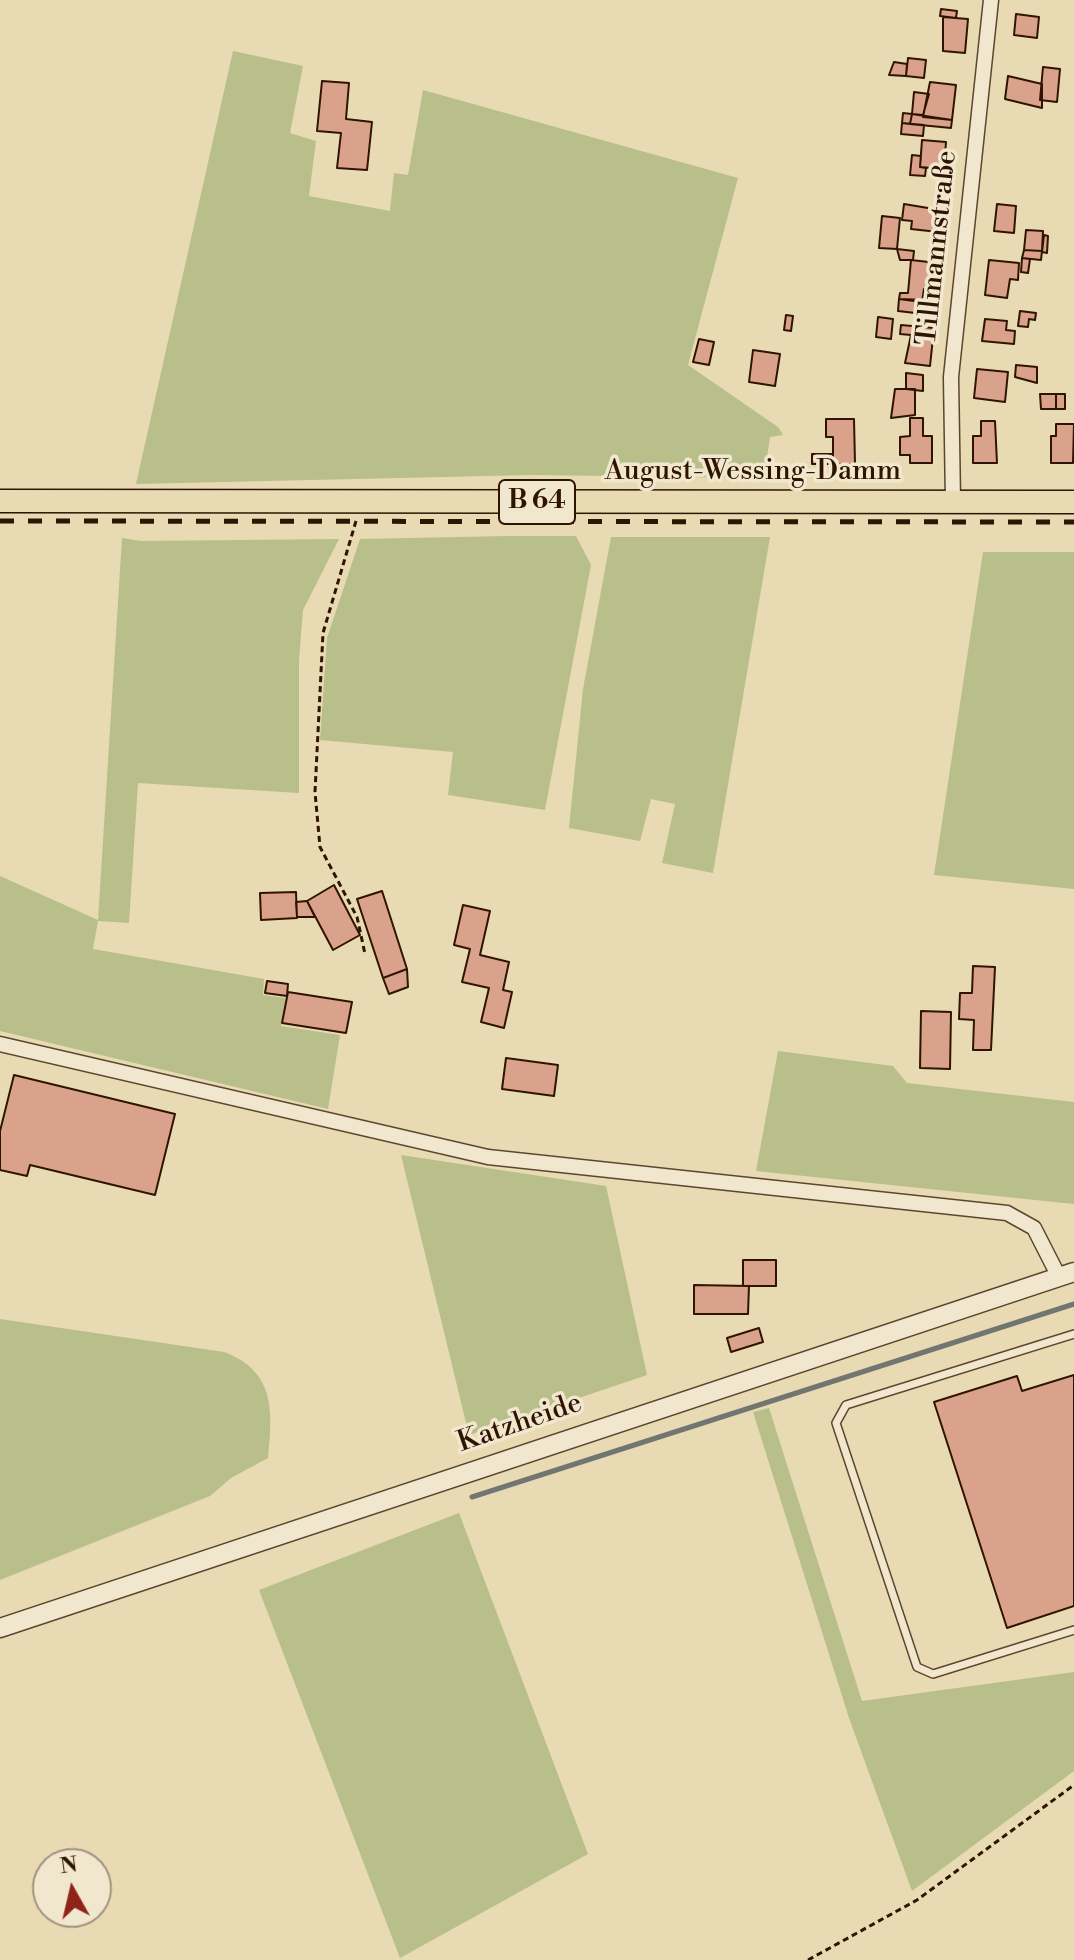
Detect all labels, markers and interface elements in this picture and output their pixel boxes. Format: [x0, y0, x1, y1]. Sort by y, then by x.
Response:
street label: Tillmannstraße [911, 149, 965, 347]
street label: August-Wessing-Damm [605, 455, 901, 489]
road number: B 64 [499, 480, 575, 524]
street label: Katzheide [453, 1387, 587, 1461]
north arrow [32, 1848, 112, 1928]
text: N [58, 1851, 79, 1880]

